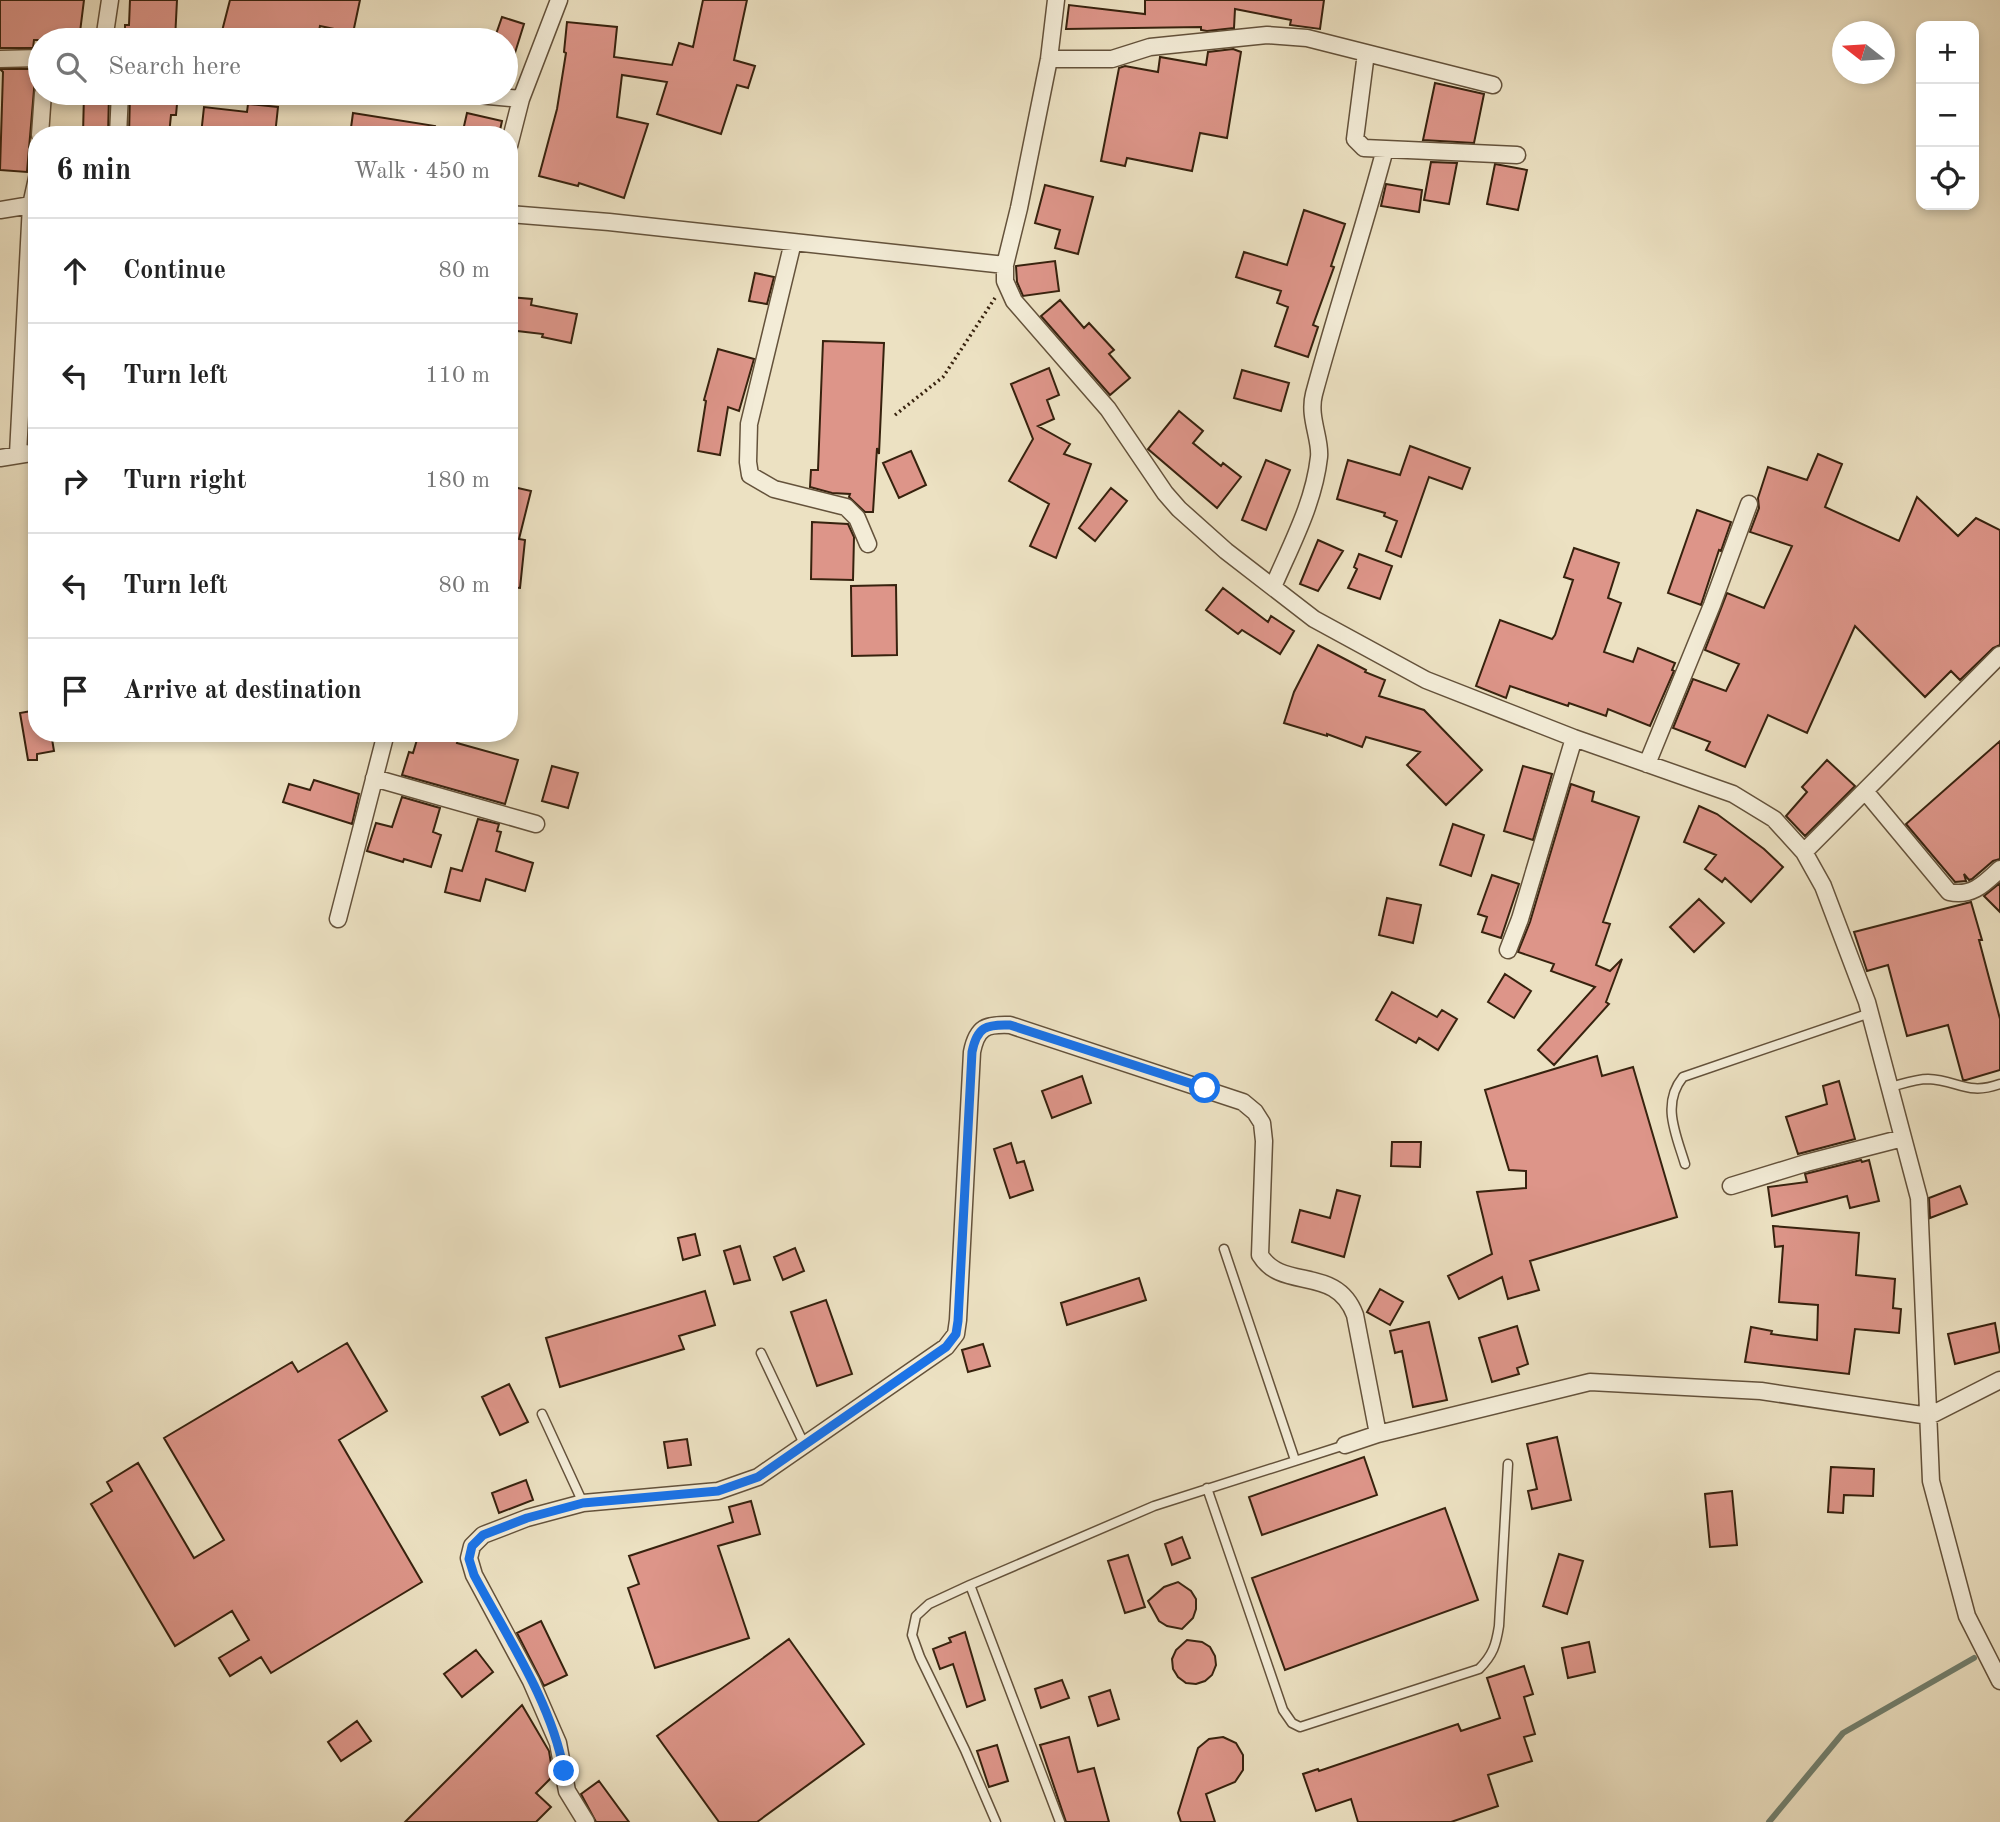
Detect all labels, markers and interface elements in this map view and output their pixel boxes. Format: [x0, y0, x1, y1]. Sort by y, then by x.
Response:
north arrow [1832, 21, 1895, 84]
map controls [1916, 21, 1979, 210]
button: + [1916, 21, 1979, 84]
search box [28, 28, 518, 105]
icon: search [52, 48, 90, 86]
text: Search here [108, 54, 241, 80]
button: − [1916, 84, 1979, 147]
button: locate [1916, 147, 1979, 210]
text: 6 min [56, 156, 131, 186]
text: Walk · 450 m [354, 160, 490, 183]
icon: ahead [56, 252, 94, 290]
text: Continue [123, 258, 226, 284]
text: 80 m [439, 259, 490, 282]
icon: left [56, 357, 94, 395]
text: Turn left [123, 363, 228, 389]
text: 110 m [425, 364, 490, 387]
icon: right [56, 462, 94, 500]
text: Turn right [123, 468, 246, 494]
text: 180 m [425, 469, 490, 492]
icon: left [56, 567, 94, 605]
text: Turn left [123, 573, 228, 599]
text: 80 m [439, 574, 490, 597]
icon: arrive [56, 672, 94, 710]
text: Arrive at destination [123, 678, 362, 704]
route start [1189, 1072, 1220, 1103]
route end [548, 1755, 579, 1786]

